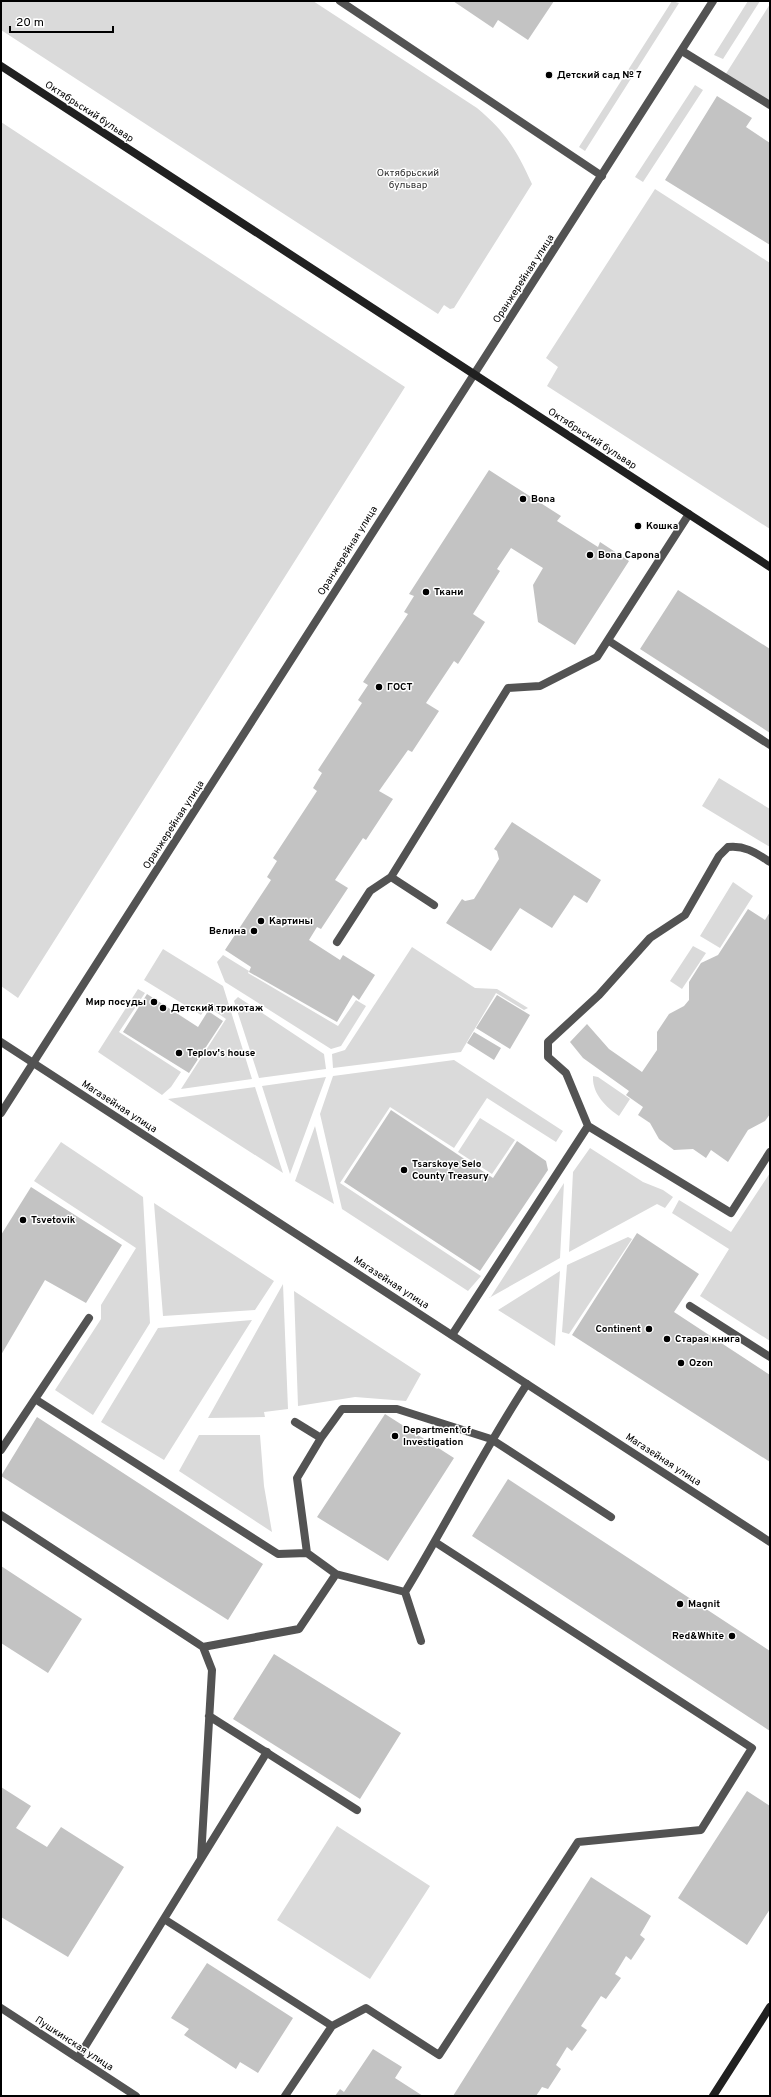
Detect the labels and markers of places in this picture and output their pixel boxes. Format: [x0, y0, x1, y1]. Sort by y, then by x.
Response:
place label: Детский сад № 7 [557, 69, 642, 82]
marker: Детский сад № 7 [544, 70, 554, 80]
place label: Bona [531, 493, 555, 506]
marker: Bona [518, 494, 528, 504]
place label: Кошка [646, 520, 678, 533]
marker: Кошка [633, 521, 643, 531]
place label: Bona Capona [598, 549, 659, 562]
marker: Bona Capona [585, 550, 595, 560]
place label: Ткани [434, 586, 463, 599]
marker: Ткани [421, 587, 431, 597]
place label: ГОСТ [387, 681, 413, 694]
marker: ГОСТ [374, 682, 384, 692]
place label: Картины [269, 915, 313, 928]
marker: Картины [256, 916, 266, 926]
place label: Велина [209, 925, 246, 938]
marker: Велина [249, 926, 259, 936]
place label: Мир посуды [86, 996, 146, 1009]
marker: Мир посуды [149, 997, 159, 1007]
place label: Детский трикотаж [171, 1002, 264, 1015]
marker: Детский трикотаж [158, 1003, 168, 1013]
place label: Teplov's house [187, 1047, 256, 1060]
marker: Teplov's house [174, 1048, 184, 1058]
place label: Tsarskoye Selo County Treasury [412, 1158, 489, 1183]
marker: Tsarskoye Selo County Treasury [399, 1165, 409, 1175]
place label: Tsvetovik [31, 1214, 76, 1227]
marker: Tsvetovik [18, 1215, 28, 1225]
place label: Continent [595, 1323, 641, 1336]
marker: Continent [644, 1324, 654, 1334]
place label: Старая книга [675, 1333, 740, 1346]
marker: Старая книга [662, 1334, 672, 1344]
place label: Ozon [689, 1357, 713, 1370]
marker: Ozon [676, 1358, 686, 1368]
place label: Department of Investigation [403, 1424, 471, 1449]
marker: Department of Investigation [390, 1431, 400, 1441]
place label: Magnit [688, 1598, 720, 1611]
marker: Magnit [675, 1599, 685, 1609]
place label: Red&White [672, 1630, 724, 1643]
marker: Red&White [727, 1631, 737, 1641]

